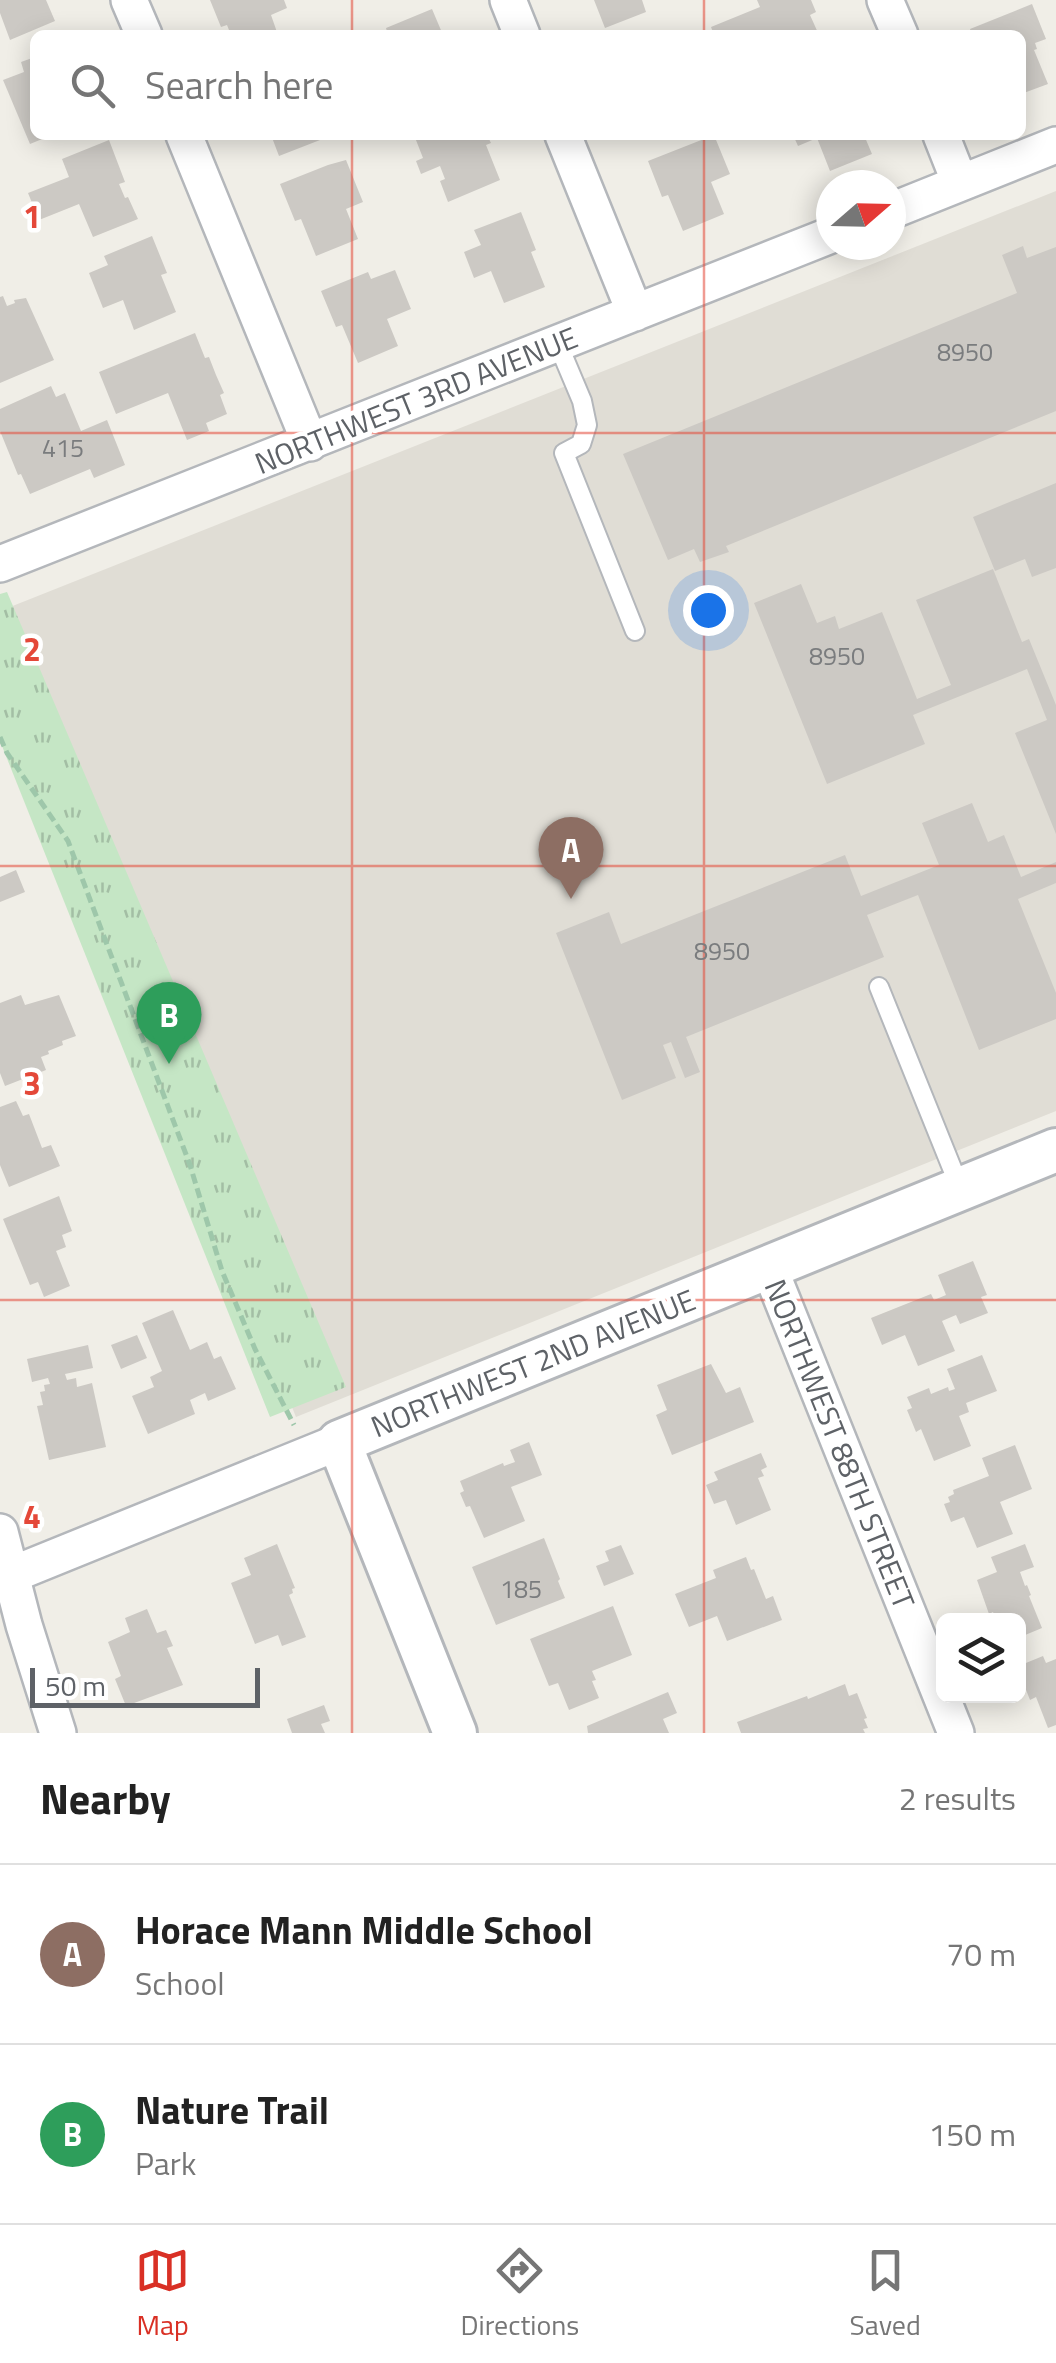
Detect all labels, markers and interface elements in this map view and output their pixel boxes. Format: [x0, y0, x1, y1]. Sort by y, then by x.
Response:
search box [30, 30, 1026, 140]
text: Search here [145, 56, 333, 114]
icon: search [65, 58, 120, 113]
north arrow [816, 170, 906, 260]
text: 1 [23, 192, 41, 240]
street label: NORTHWEST 3RD AVENUE [248, 314, 584, 486]
house number: 8950 [937, 333, 993, 371]
house number: 415 [42, 429, 84, 467]
your location [683, 585, 734, 636]
text: 2 [23, 625, 41, 673]
house number: 8950 [809, 637, 865, 675]
pin: A [538, 816, 604, 899]
house number: 8950 [694, 932, 750, 970]
pin: B [136, 982, 202, 1064]
text: 3 [23, 1059, 41, 1107]
street label: NORTHWEST 88TH STREET [753, 1272, 927, 1616]
street label: NORTHWEST 2ND AVENUE [364, 1277, 702, 1449]
text: 4 [23, 1492, 41, 1540]
house number: 185 [500, 1570, 542, 1608]
map controls [936, 1613, 1026, 1703]
button: layers [936, 1613, 1026, 1703]
scale bar [30, 1663, 260, 1708]
text: 50 m [45, 1664, 106, 1707]
text: Nearby [40, 1766, 171, 1830]
text: 2 results [899, 1774, 1016, 1822]
text: Horace Mann Middle School [135, 1901, 593, 1959]
text: A [63, 1930, 82, 1978]
text: 70 m [946, 1930, 1016, 1978]
text: School [135, 1959, 225, 2007]
text: Nature Trail [135, 2081, 329, 2139]
text: B [63, 2110, 82, 2158]
text: 150 m [928, 2110, 1016, 2158]
text: Park [135, 2139, 196, 2187]
tab: Map [135, 2243, 190, 2346]
tab: Directions [460, 2243, 579, 2346]
tab: Saved [850, 2243, 921, 2346]

